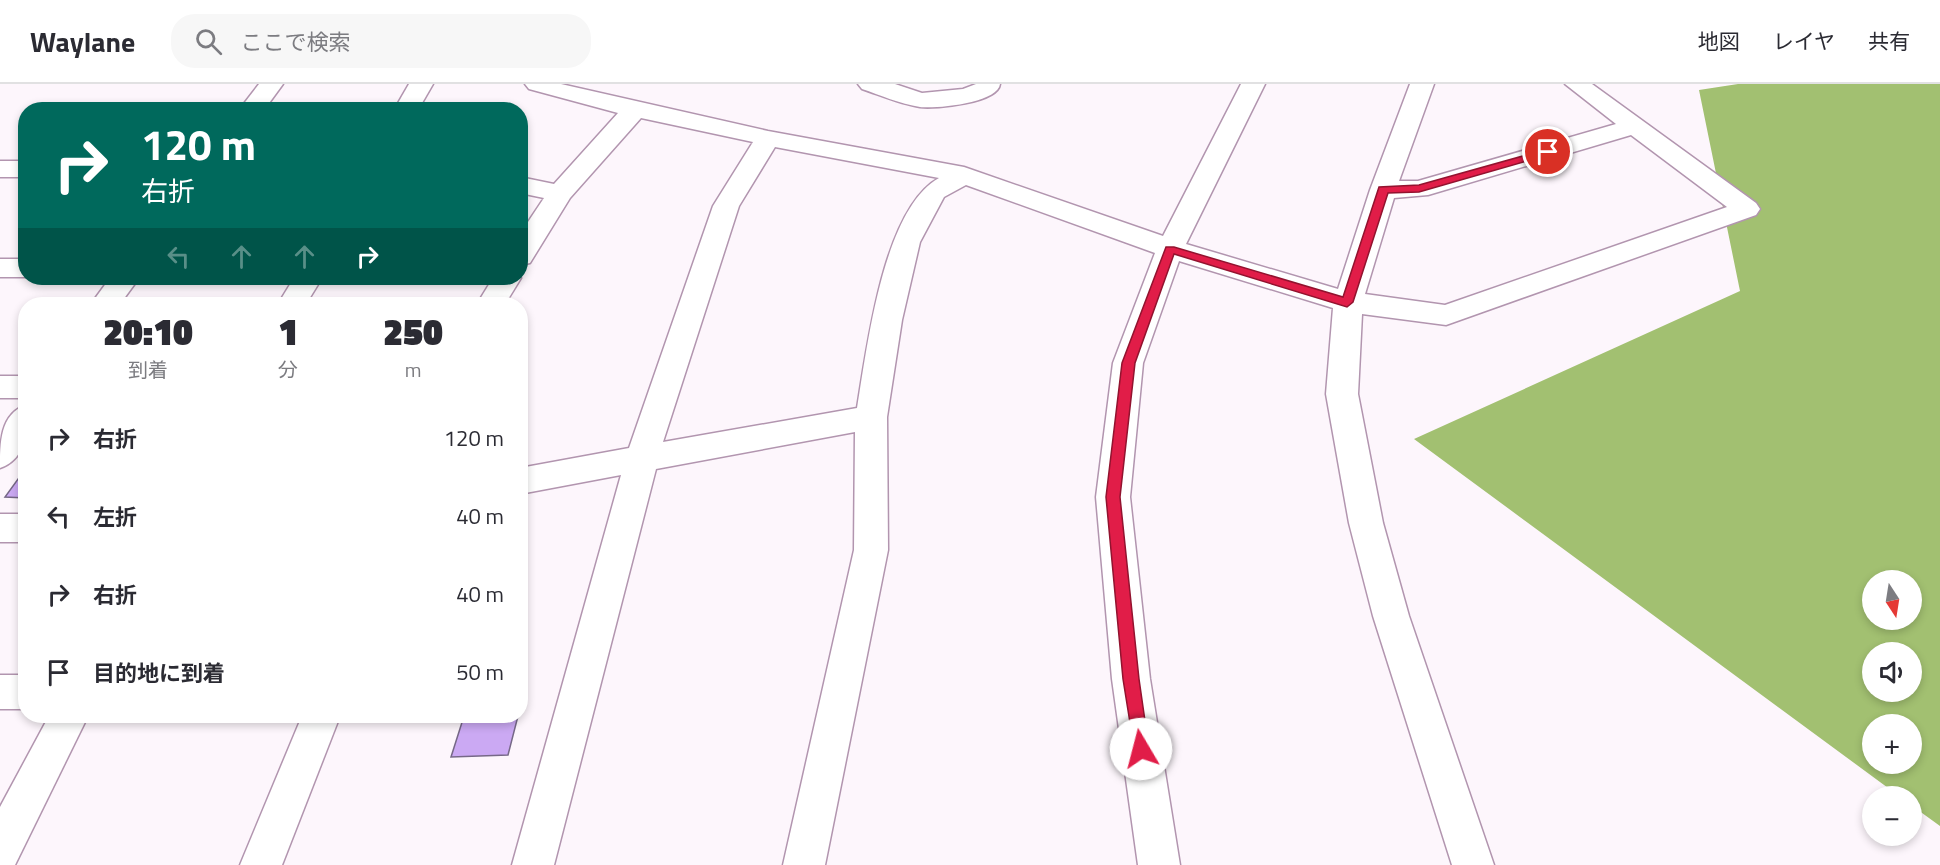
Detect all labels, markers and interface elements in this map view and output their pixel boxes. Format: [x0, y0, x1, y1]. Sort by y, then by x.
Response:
search box [171, 14, 591, 68]
text: Waylane [30, 20, 135, 63]
icon: search [192, 25, 225, 58]
text: ここで検索 [240, 25, 350, 59]
text: 地図 [1698, 25, 1740, 57]
text: レイヤ [1773, 25, 1835, 57]
text: 共有 [1868, 25, 1910, 57]
text: 120 m [141, 112, 256, 176]
icon: right [42, 126, 120, 204]
pin [1522, 126, 1573, 177]
icon: arrive [1531, 135, 1564, 168]
text: 右折 [141, 170, 195, 211]
icon: left [162, 240, 195, 273]
icon: ahead [225, 240, 258, 273]
icon: ahead [288, 240, 321, 273]
icon: right [351, 240, 384, 273]
text: 20:10 [103, 304, 193, 359]
text: 1 [278, 304, 298, 359]
text: 250 [383, 304, 443, 359]
text: 到着 [128, 354, 168, 385]
text: 分 [278, 354, 298, 385]
text: m [405, 354, 421, 385]
text: 120 m [444, 421, 504, 455]
icon: right [42, 422, 75, 455]
text: 右折 [93, 422, 137, 456]
text: 40 m [456, 499, 504, 533]
icon: left [42, 500, 75, 533]
text: 左折 [93, 500, 137, 534]
north arrow [1862, 570, 1922, 630]
map controls [1862, 570, 1922, 846]
text: 40 m [456, 577, 504, 611]
icon: right [42, 578, 75, 611]
text: 右折 [93, 578, 137, 612]
button: sound [1862, 642, 1922, 702]
text: 50 m [456, 655, 504, 689]
icon: arrive [42, 656, 75, 689]
text: 目的地に到着 [93, 656, 225, 690]
button: + [1862, 714, 1922, 774]
position arrow [1109, 717, 1173, 781]
button: − [1862, 786, 1922, 846]

